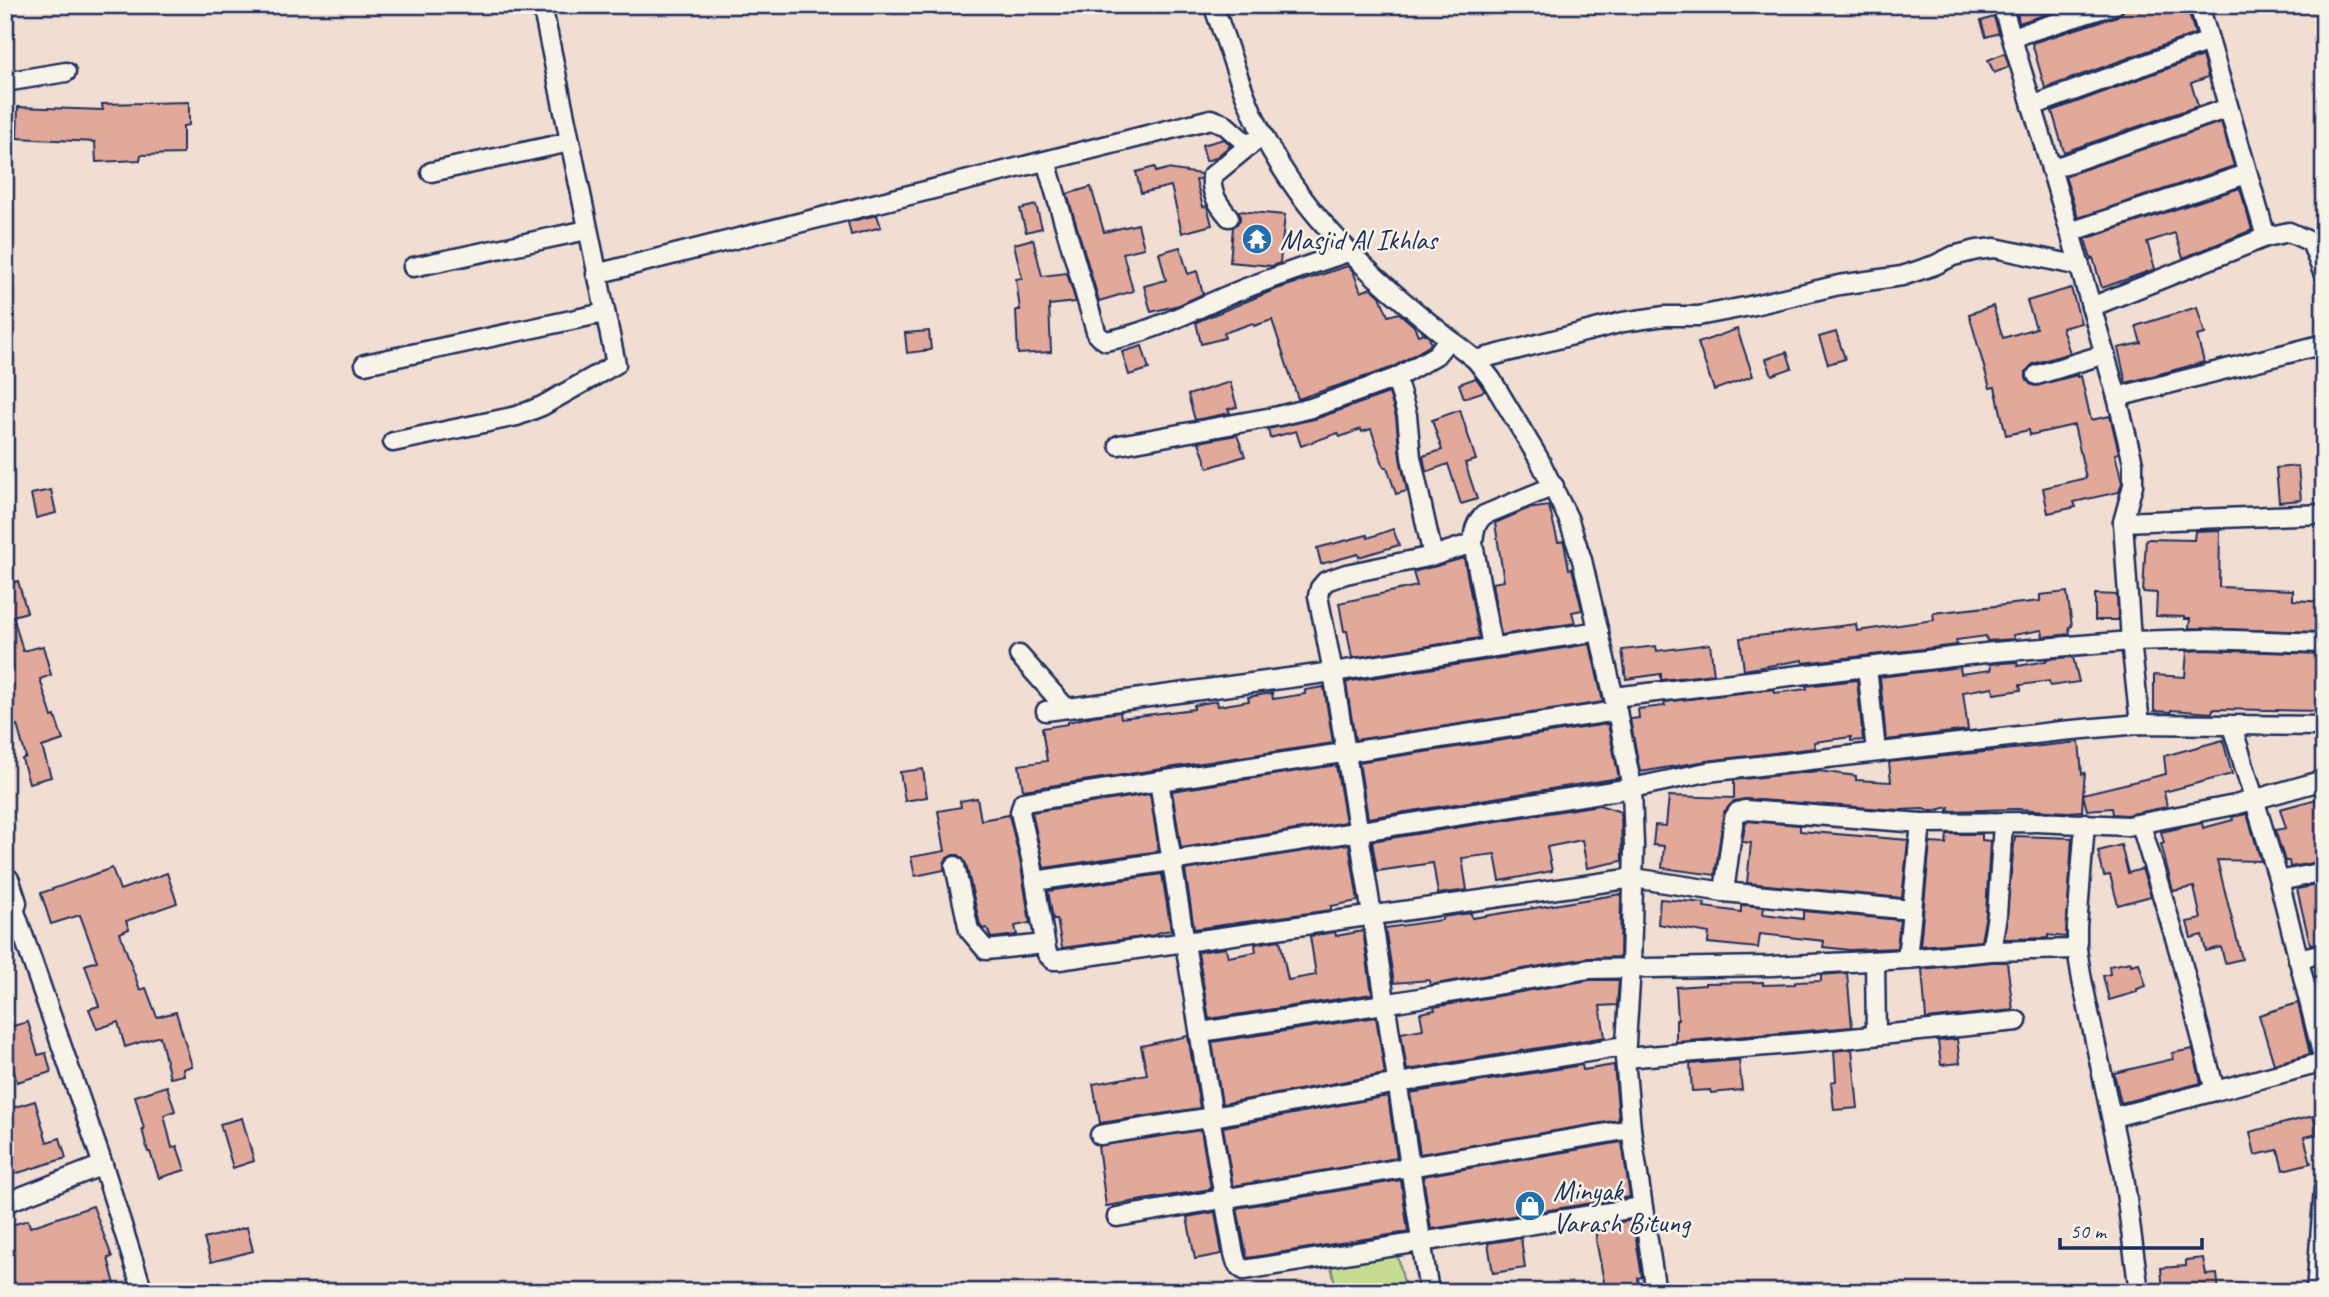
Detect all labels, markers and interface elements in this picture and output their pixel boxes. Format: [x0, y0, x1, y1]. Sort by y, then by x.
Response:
temple icon: Masjid Al Ikhlas [1240, 222, 1274, 256]
place label: Masjid Al Ikhlas [1280, 222, 1439, 257]
place label: Minyak Varash Bitung [1553, 1173, 1692, 1240]
shop icon: Minyak Varash Bitung [1513, 1189, 1547, 1223]
scale bar [2060, 1206, 2201, 1250]
text: 50 m [2070, 1218, 2108, 1244]

